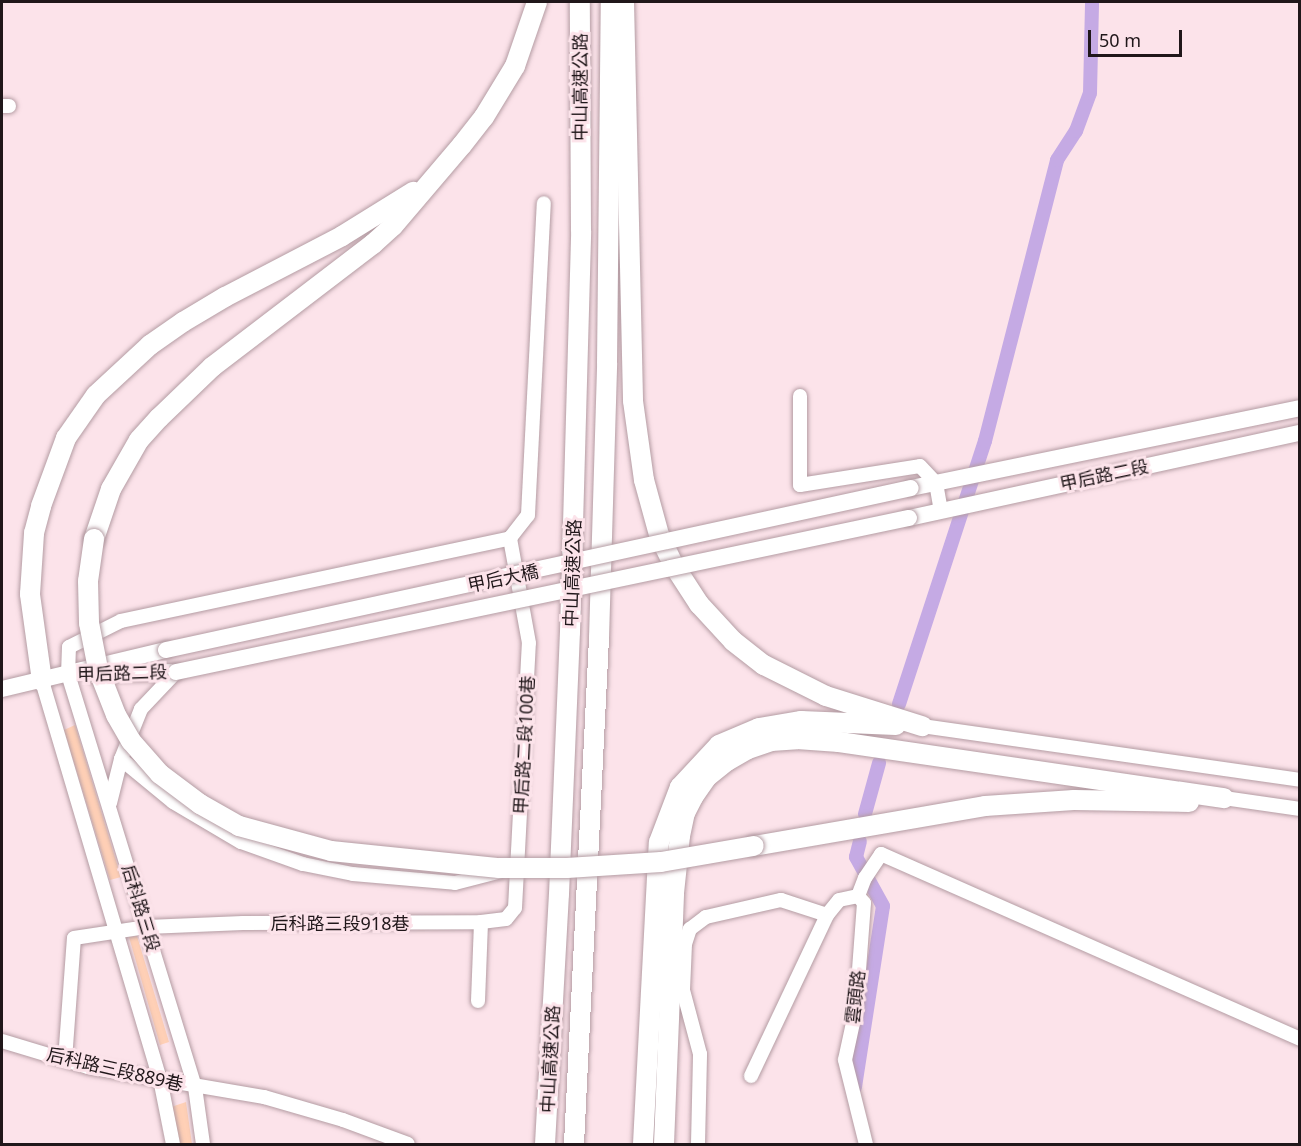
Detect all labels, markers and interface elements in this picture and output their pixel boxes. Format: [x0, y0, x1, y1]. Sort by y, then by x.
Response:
scale bar [1091, 18, 1186, 56]
text: 50 m [1099, 28, 1141, 52]
street label: 中山高速公路 [569, 33, 591, 141]
street label: 甲后路二段 [1058, 455, 1150, 495]
street label: 中山高速公路 [559, 519, 585, 627]
street label: 甲后大橋 [466, 560, 540, 596]
street label: 甲后路二段 [77, 661, 167, 685]
street label: 甲后路二段100巷 [510, 675, 538, 815]
street label: 后科路三段 [118, 862, 164, 954]
street label: 后科路三段918巷 [271, 912, 409, 934]
street label: 雲頭路 [841, 969, 869, 1025]
street label: 中山高速公路 [536, 1005, 564, 1113]
street label: 后科路三段889巷 [45, 1043, 185, 1095]

